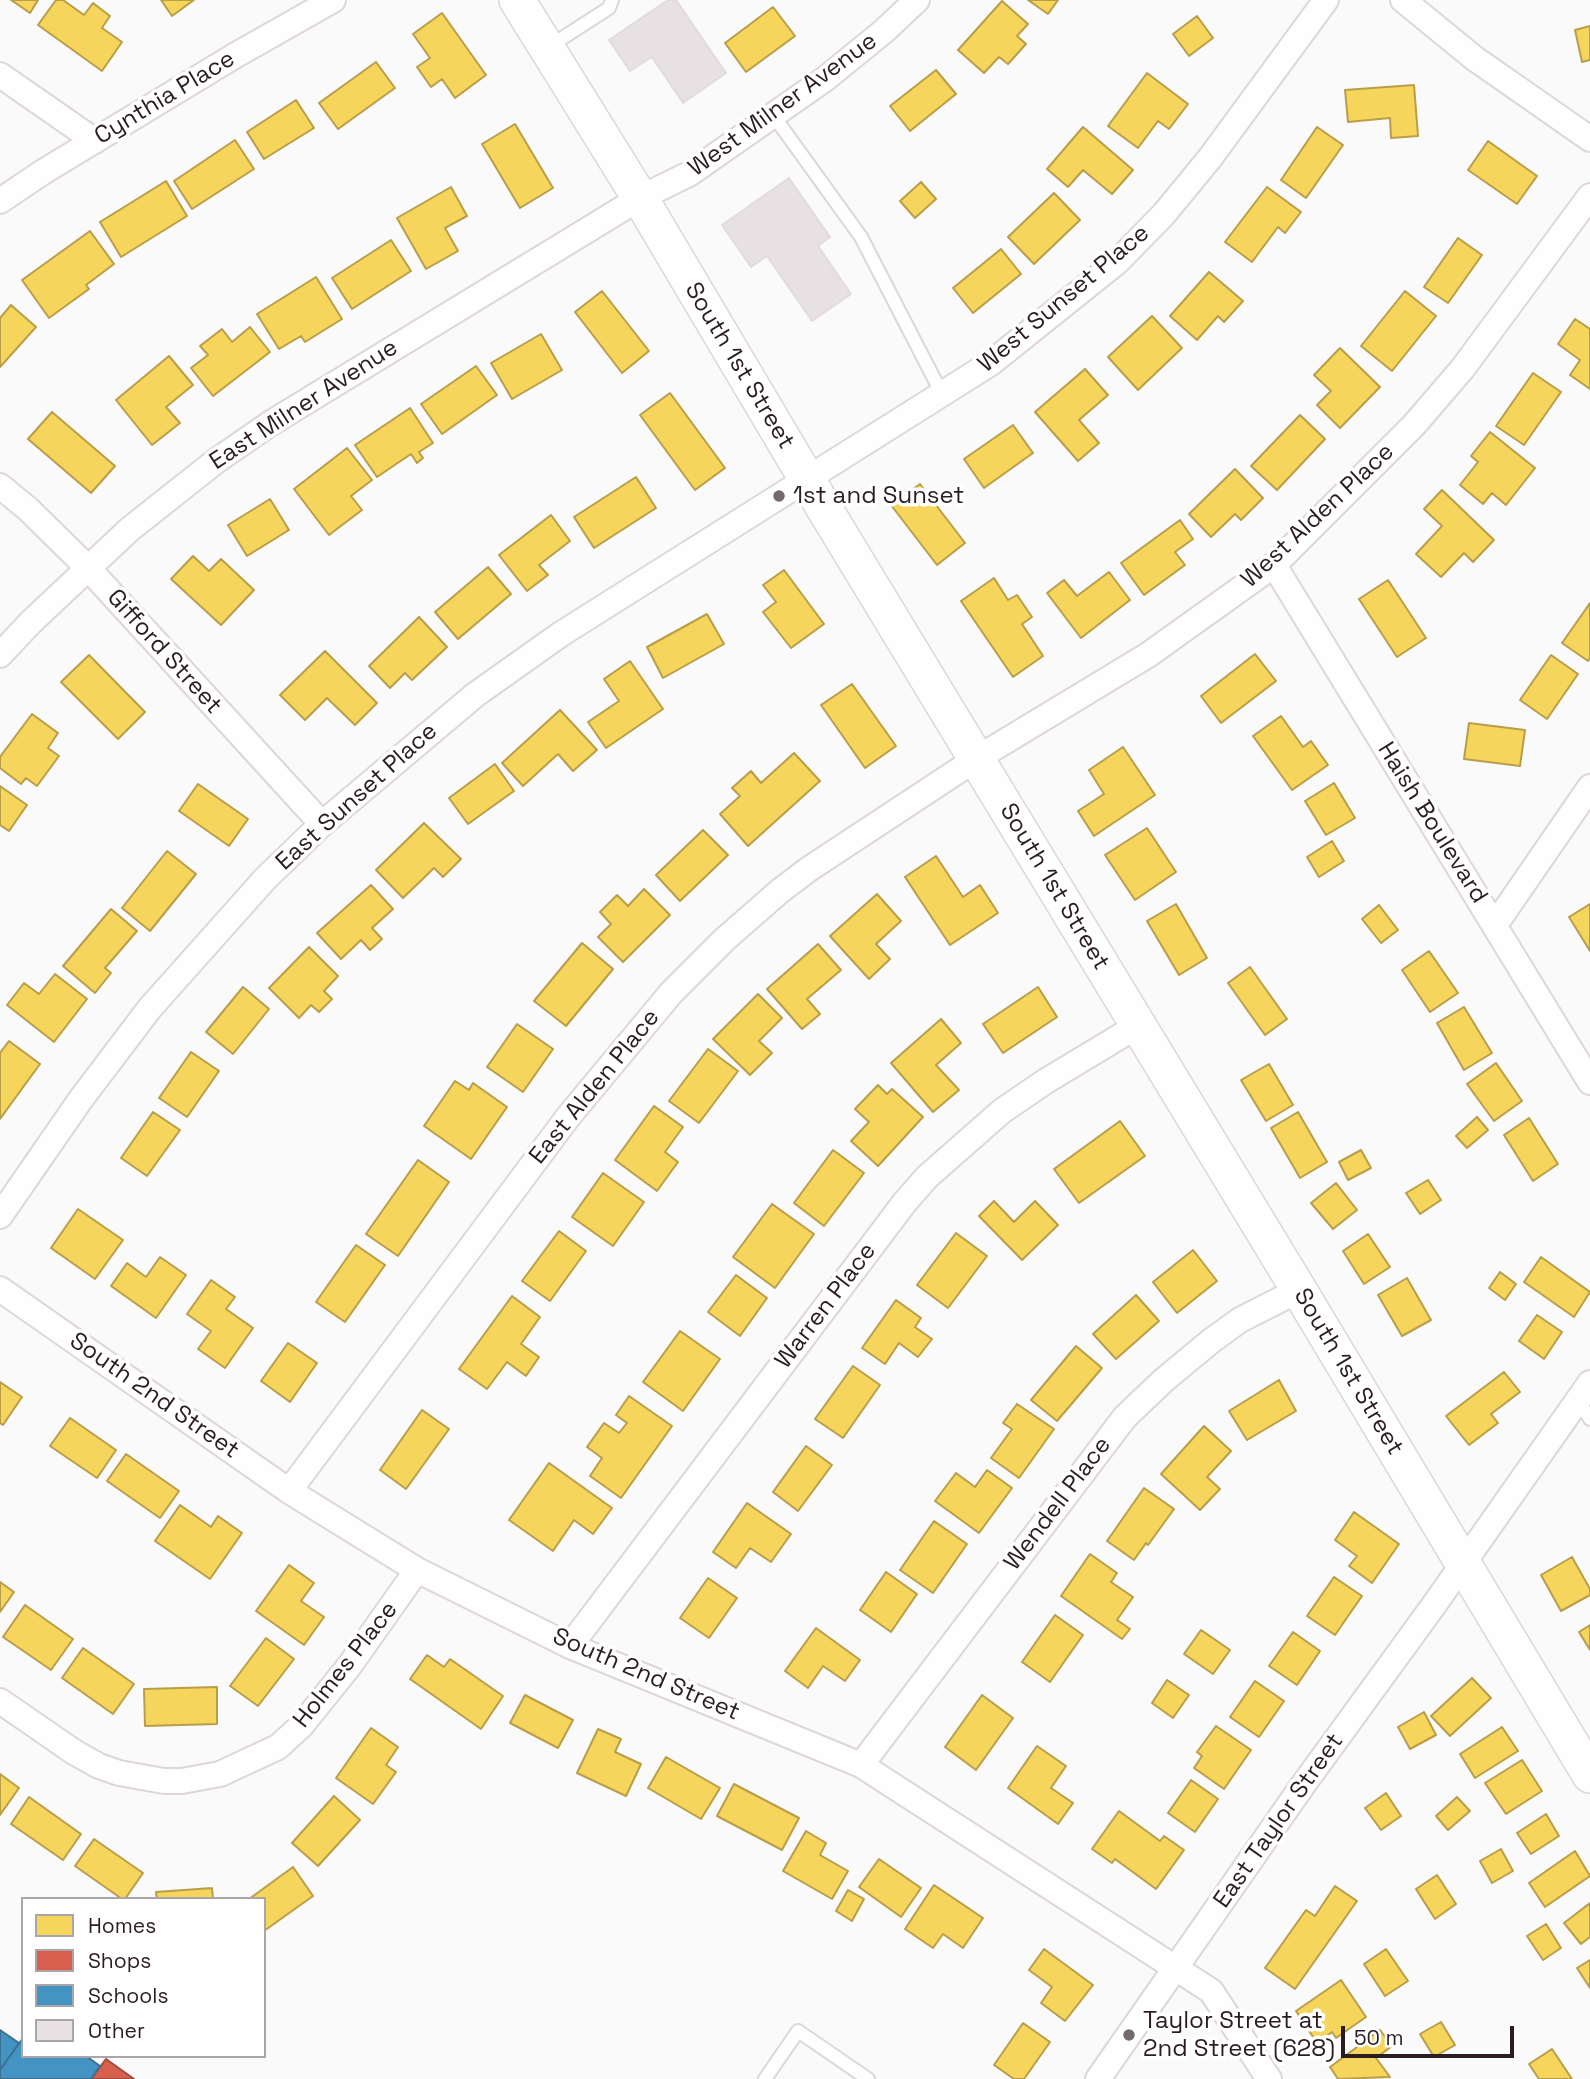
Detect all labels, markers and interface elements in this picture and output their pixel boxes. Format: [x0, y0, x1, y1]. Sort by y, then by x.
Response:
street label: West Milner Avenue [683, 27, 883, 183]
street label: Cynthia Place [90, 45, 240, 151]
street label: West Sunset Place [973, 219, 1155, 379]
street label: South 1st Street [678, 278, 800, 454]
street label: East Milner Avenue [205, 333, 403, 477]
street label: West Alden Place [1236, 438, 1400, 594]
place label: 1st and Sunset [793, 482, 964, 510]
marker: 1st and Sunset [771, 488, 787, 504]
street label: Gifford Street [100, 584, 228, 720]
street label: East Sunset Place [271, 717, 443, 877]
street label: Haish Boulevard [1371, 737, 1493, 909]
street label: South 1st Street [993, 799, 1115, 975]
street label: East Alden Place [524, 1004, 666, 1170]
street label: Warren Place [769, 1238, 883, 1374]
street label: South 1st Street [1287, 1284, 1409, 1460]
street label: South 2nd Street [64, 1327, 244, 1465]
street label: Wendell Place [998, 1432, 1118, 1576]
street label: Holmes Place [288, 1596, 404, 1734]
street label: South 2nd Street [548, 1623, 744, 1727]
street label: East Taylor Street [1208, 1728, 1350, 1914]
legend [21, 1897, 266, 2058]
text: Homes [88, 1912, 156, 1939]
text: Shops [88, 1947, 151, 1974]
text: Schools [88, 1982, 168, 2009]
place label: Taylor Street at 2nd Street (628) [1143, 2007, 1335, 2063]
scale bar [1345, 2012, 1518, 2056]
text: Other [88, 2017, 145, 2044]
text: 50 m [1354, 2024, 1404, 2051]
marker: Taylor Street at 2nd Street (628) [1121, 2027, 1137, 2043]

